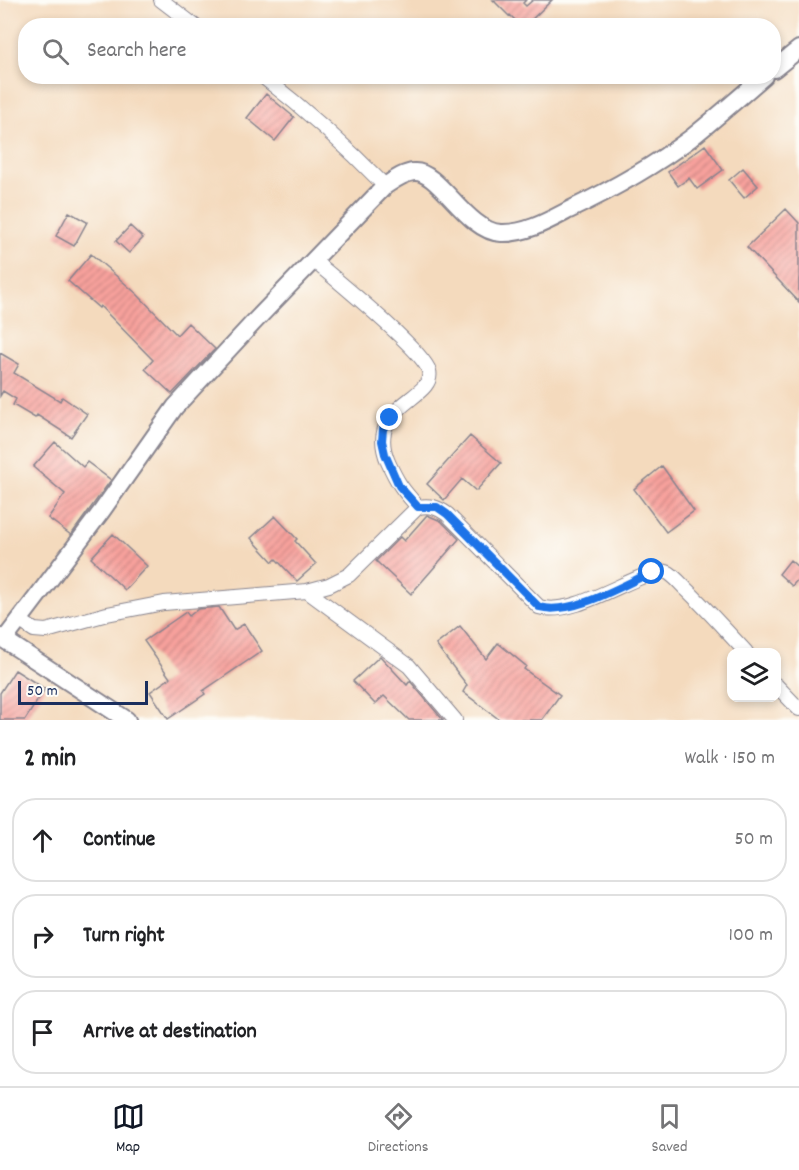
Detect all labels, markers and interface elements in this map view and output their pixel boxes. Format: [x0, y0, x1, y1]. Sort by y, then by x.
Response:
search box [18, 18, 781, 84]
icon: search [39, 35, 72, 68]
text: Search here [87, 36, 186, 67]
route end [376, 404, 402, 430]
route start [638, 558, 664, 584]
map controls [727, 648, 781, 702]
button: layers [727, 648, 781, 702]
scale bar [18, 678, 148, 706]
text: 50 m [27, 680, 58, 703]
text: 2 min [24, 741, 76, 778]
text: Walk · 150 m [685, 745, 775, 773]
icon: ahead [26, 824, 59, 857]
text: Continue [83, 825, 155, 856]
text: 50 m [735, 826, 773, 854]
icon: right [26, 920, 59, 953]
text: Turn right [83, 921, 165, 952]
text: 100 m [729, 922, 773, 950]
icon: arrive [26, 1016, 59, 1049]
text: Arrive at destination [83, 1017, 257, 1048]
tab: Map [112, 1100, 145, 1159]
tab: Directions [368, 1100, 428, 1159]
tab: Saved [652, 1100, 687, 1159]

